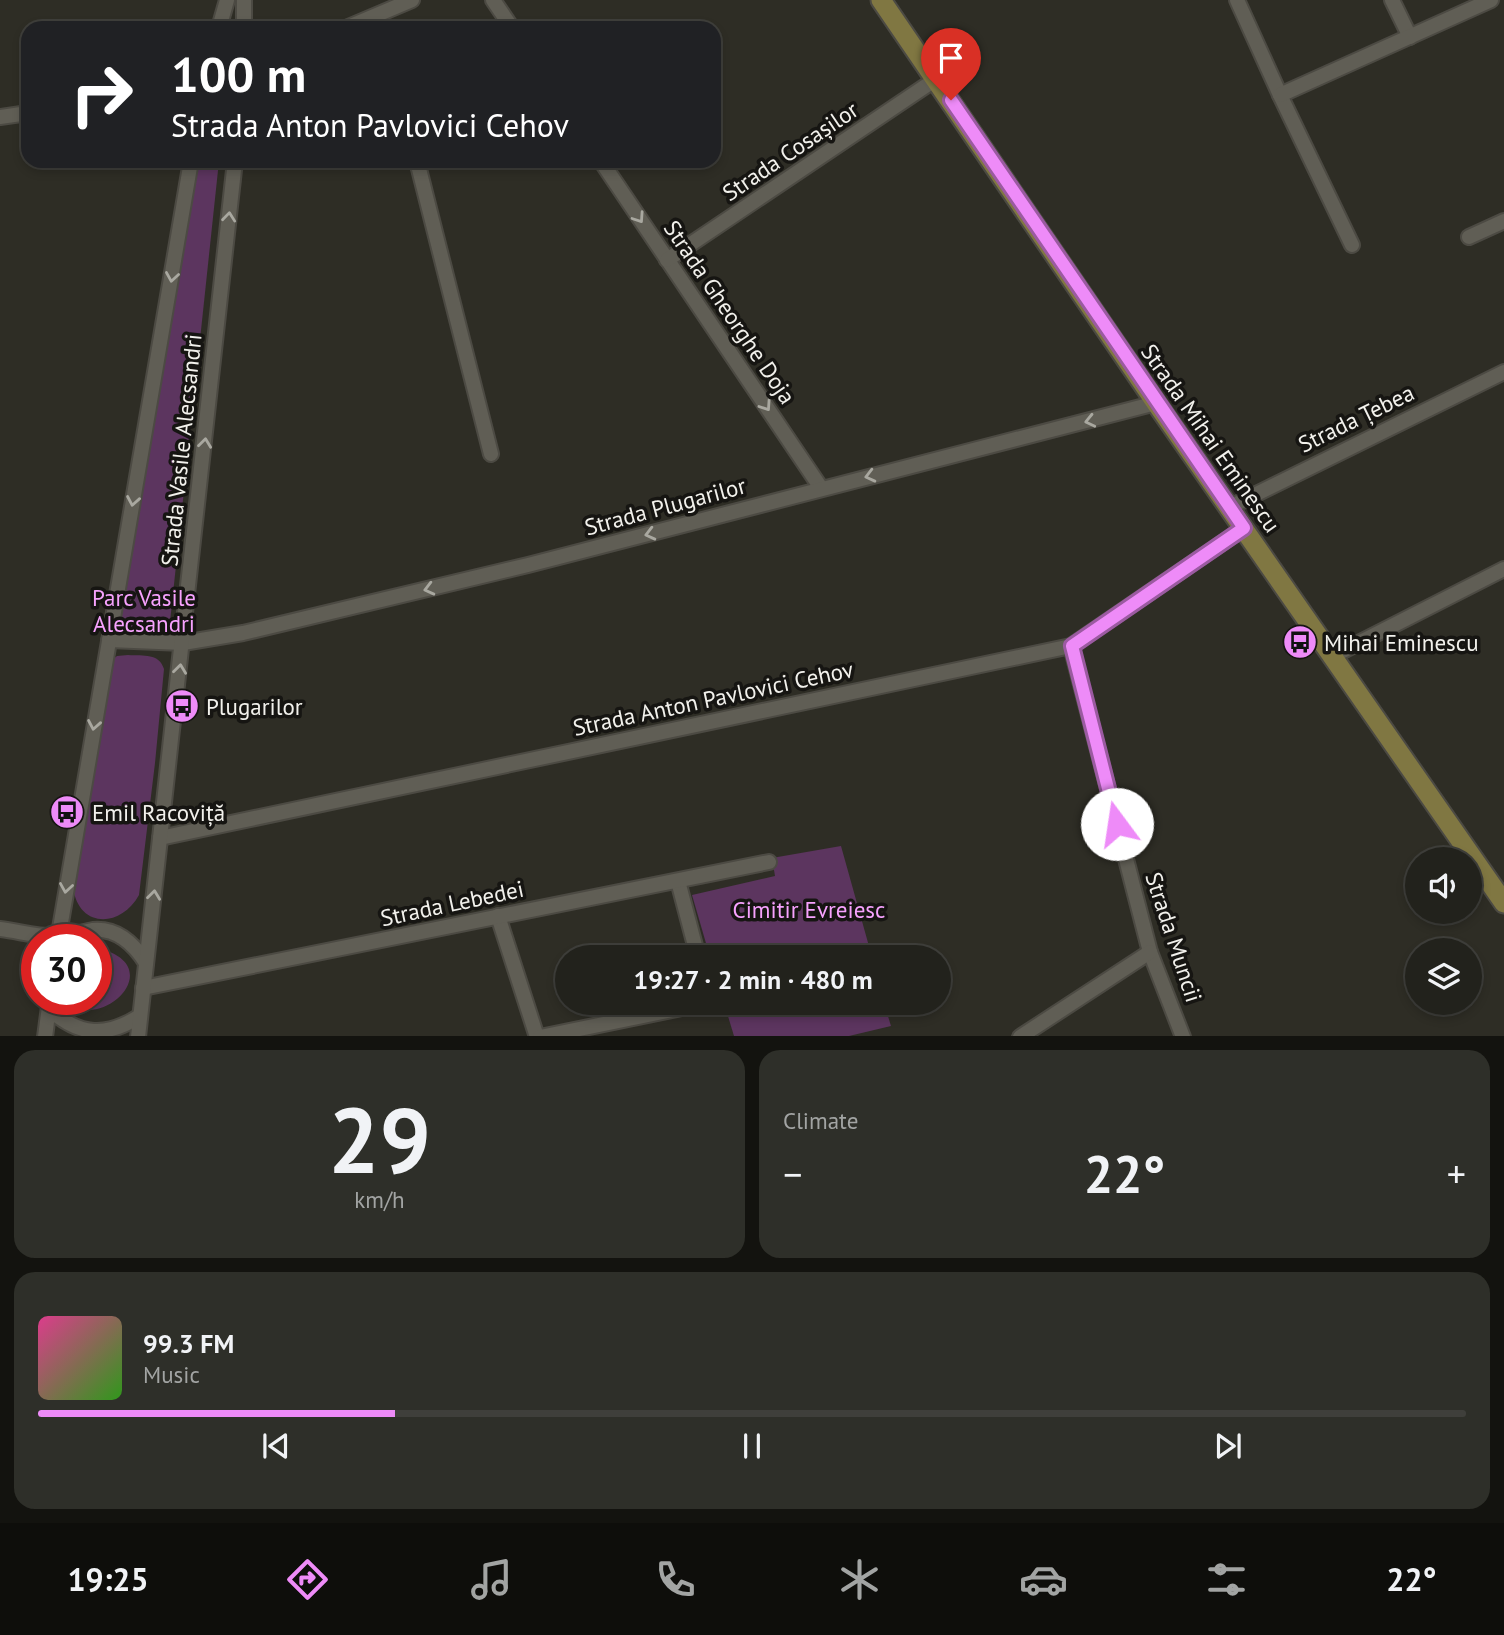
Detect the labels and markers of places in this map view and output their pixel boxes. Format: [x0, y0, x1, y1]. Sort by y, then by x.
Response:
pin [921, 28, 981, 100]
bus stop icon: Mihai Eminescu [1281, 623, 1319, 661]
place label: Mihai Eminescu [1324, 628, 1479, 657]
bus stop icon: Plugarilor [163, 687, 201, 725]
place label: Plugarilor [206, 692, 303, 721]
bus stop icon: Emil Racoviță [48, 793, 86, 831]
place label: Emil Racoviță [92, 798, 225, 827]

